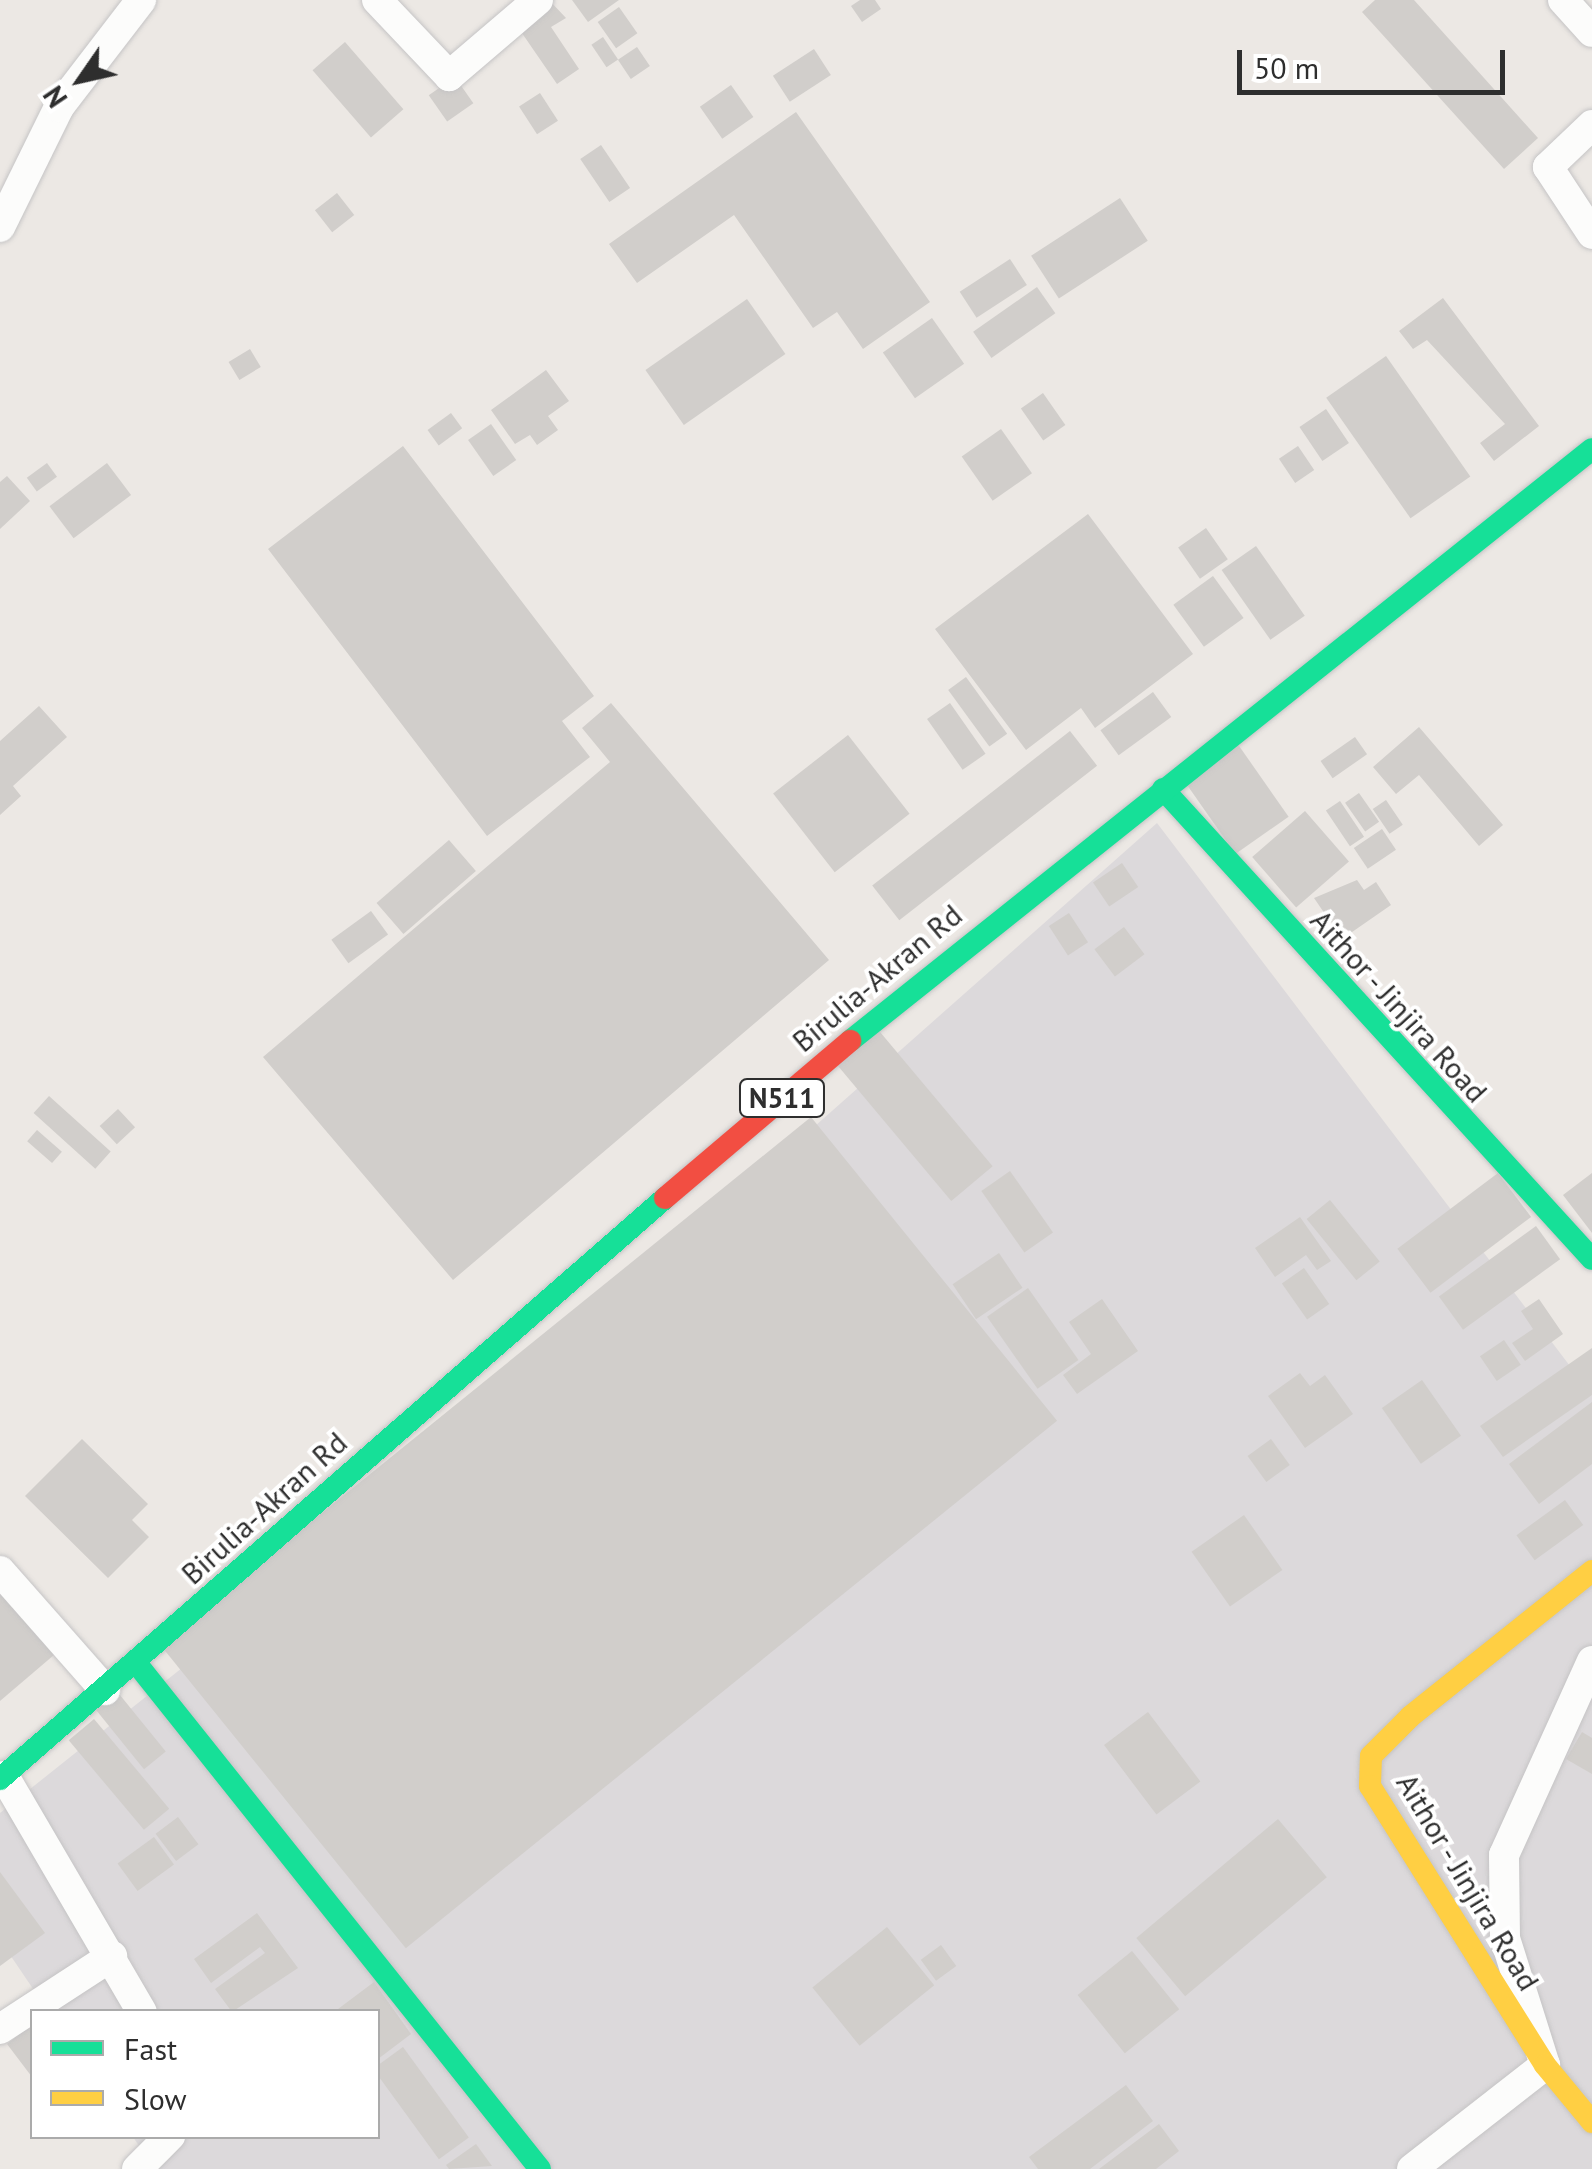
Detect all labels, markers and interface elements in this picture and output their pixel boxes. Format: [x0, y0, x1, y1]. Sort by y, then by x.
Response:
north arrow [30, 30, 130, 130]
scale bar [1242, 30, 1510, 92]
text: 50 m [1254, 48, 1319, 87]
text: N [34, 79, 75, 115]
street label: Birulia-Akran Rd [785, 897, 969, 1059]
street label: Aithor - Jinjira Road [1302, 901, 1496, 1111]
road number: N511 [737, 1075, 827, 1121]
street label: Birulia-Akran Rd [174, 1424, 354, 1592]
street label: Aithor - Jinjira Road [1388, 1765, 1548, 1999]
legend [30, 2009, 380, 2139]
text: Fast [124, 2029, 177, 2068]
text: Slow [124, 2079, 187, 2118]

